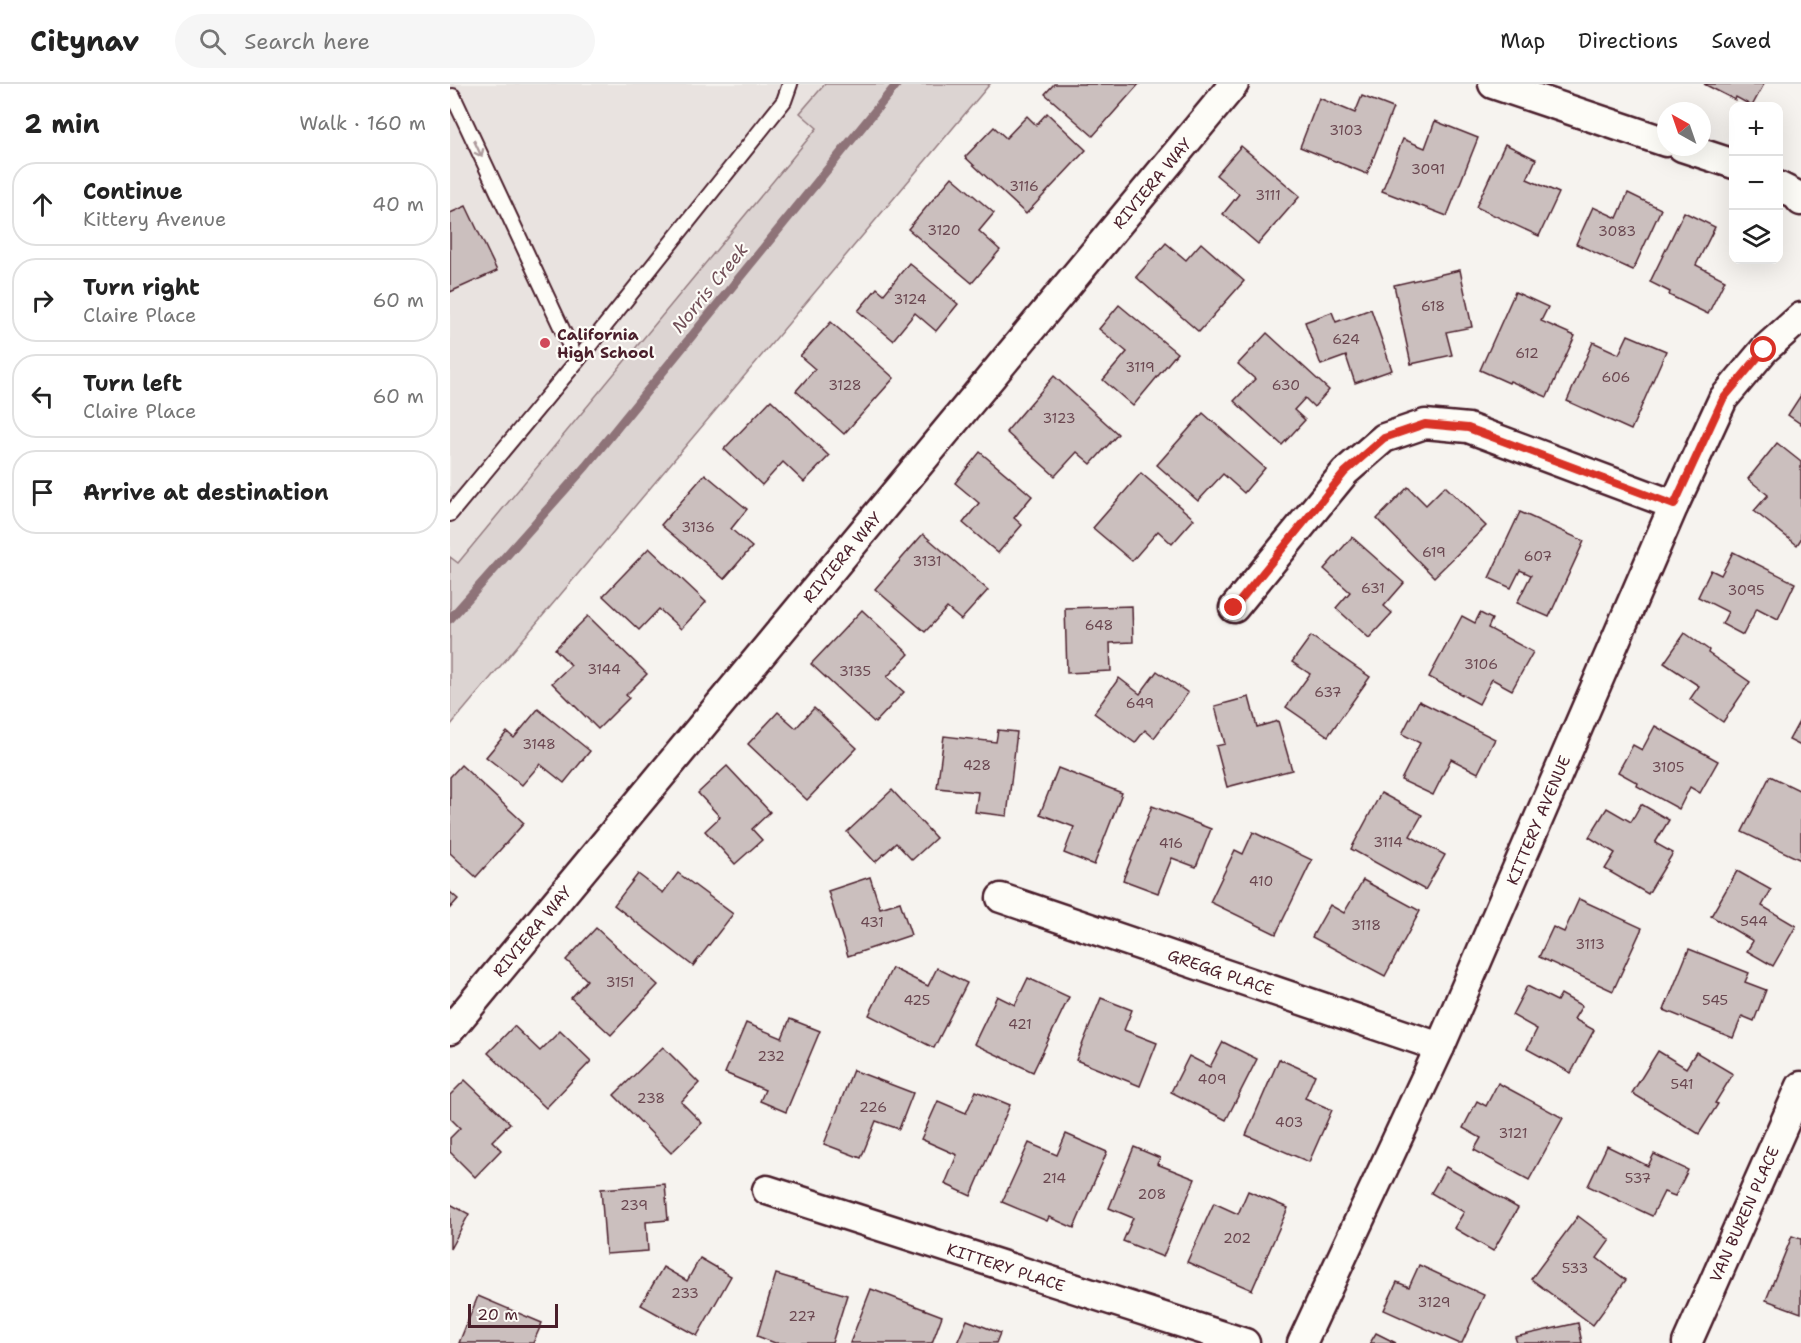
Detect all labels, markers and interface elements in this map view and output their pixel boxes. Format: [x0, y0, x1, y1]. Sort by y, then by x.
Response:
search box [175, 14, 595, 68]
text: Citynav [30, 22, 139, 60]
icon: search [196, 25, 229, 58]
text: Search here [244, 27, 370, 56]
text: Map [1500, 27, 1545, 55]
text: Directions [1578, 27, 1678, 55]
text: Saved [1711, 27, 1771, 55]
north arrow [1657, 102, 1711, 156]
map controls [1729, 102, 1783, 264]
button: + [1729, 102, 1783, 156]
text: 2 min [24, 106, 100, 141]
text: Walk · 160 m [299, 110, 426, 136]
house number: 3103 [1329, 121, 1363, 139]
street label: RIVIERA WAY [1108, 133, 1197, 233]
one-way arrow [472, 140, 484, 158]
button: − [1729, 156, 1783, 210]
house number: 3091 [1411, 160, 1445, 178]
text: Continue [83, 177, 183, 206]
house number: 3116 [1009, 177, 1039, 195]
house number: 3111 [1255, 186, 1281, 204]
icon: ahead [26, 188, 59, 221]
text: 40 m [372, 191, 424, 217]
text: Kittery Avenue [83, 206, 226, 232]
button: layers [1729, 210, 1783, 264]
house number: 3120 [927, 221, 961, 239]
house number: 3083 [1598, 222, 1636, 240]
water label: Norris Creek [666, 237, 754, 338]
text: Turn right [83, 273, 200, 302]
icon: right [26, 284, 59, 317]
text: 60 m [372, 287, 424, 313]
house number: 3124 [894, 290, 927, 308]
house number: 618 [1421, 297, 1445, 315]
text: Claire Place [83, 302, 196, 328]
place label: California High School [557, 324, 655, 363]
house number: 624 [1332, 330, 1360, 348]
marker: California High School [538, 336, 552, 350]
route start [1750, 336, 1776, 362]
house number: 612 [1515, 344, 1539, 362]
house number: 3119 [1125, 358, 1155, 376]
house number: 606 [1602, 368, 1630, 386]
text: Turn left [83, 369, 182, 398]
house number: 3128 [828, 376, 862, 394]
house number: 630 [1272, 376, 1300, 394]
icon: left [26, 380, 59, 413]
text: 60 m [372, 383, 424, 409]
text: Claire Place [83, 398, 196, 424]
house number: 3123 [1042, 409, 1076, 427]
icon: arrive [26, 476, 59, 509]
text: Arrive at destination [83, 478, 329, 507]
street label: RIVIERA WAY [798, 507, 887, 607]
house number: 3136 [681, 518, 715, 536]
house number: 619 [1422, 543, 1446, 561]
house number: 607 [1524, 547, 1552, 565]
house number: 3131 [912, 552, 942, 570]
house number: 631 [1361, 579, 1385, 597]
house number: 3095 [1727, 581, 1765, 599]
route end [1220, 594, 1246, 620]
house number: 648 [1085, 616, 1113, 634]
house number: 3106 [1464, 655, 1498, 673]
house number: 3144 [587, 660, 621, 678]
house number: 3135 [839, 662, 871, 680]
house number: 637 [1314, 683, 1342, 701]
house number: 649 [1126, 694, 1154, 712]
house number: 3148 [522, 735, 556, 753]
street label: KITTERY AVENUE [1502, 752, 1575, 888]
house number: 428 [963, 756, 991, 774]
house number: 3105 [1652, 758, 1684, 776]
house number: 3114 [1373, 833, 1403, 851]
house number: 416 [1159, 834, 1183, 852]
house number: 410 [1249, 872, 1273, 890]
street label: RIVIERA WAY [488, 881, 577, 981]
house number: 544 [1740, 912, 1768, 930]
house number: 431 [860, 913, 884, 931]
house number: 3118 [1351, 916, 1381, 934]
house number: 3113 [1575, 935, 1605, 953]
street label: GREGG PLACE [1165, 944, 1277, 1000]
house number: 3151 [606, 973, 634, 991]
house number: 425 [904, 991, 930, 1009]
house number: 545 [1702, 991, 1728, 1009]
house number: 421 [1008, 1015, 1032, 1033]
house number: 232 [757, 1047, 785, 1065]
house number: 409 [1198, 1070, 1226, 1088]
house number: 541 [1670, 1075, 1694, 1093]
house number: 238 [637, 1089, 665, 1107]
house number: 226 [859, 1098, 887, 1116]
house number: 403 [1275, 1113, 1303, 1131]
house number: 3121 [1498, 1124, 1528, 1142]
street label: VAN BUREN PLACE [1705, 1143, 1784, 1286]
house number: 214 [1042, 1169, 1066, 1187]
house number: 537 [1625, 1169, 1651, 1187]
house number: 208 [1138, 1185, 1166, 1203]
house number: 239 [620, 1196, 648, 1214]
house number: 202 [1223, 1229, 1251, 1247]
street label: KITTERY PLACE [944, 1238, 1068, 1297]
house number: 533 [1562, 1259, 1588, 1277]
house number: 233 [671, 1284, 699, 1302]
house number: 3129 [1417, 1293, 1451, 1311]
scale bar [468, 1301, 558, 1328]
text: 20 m [477, 1304, 518, 1325]
house number: 227 [788, 1307, 816, 1325]

